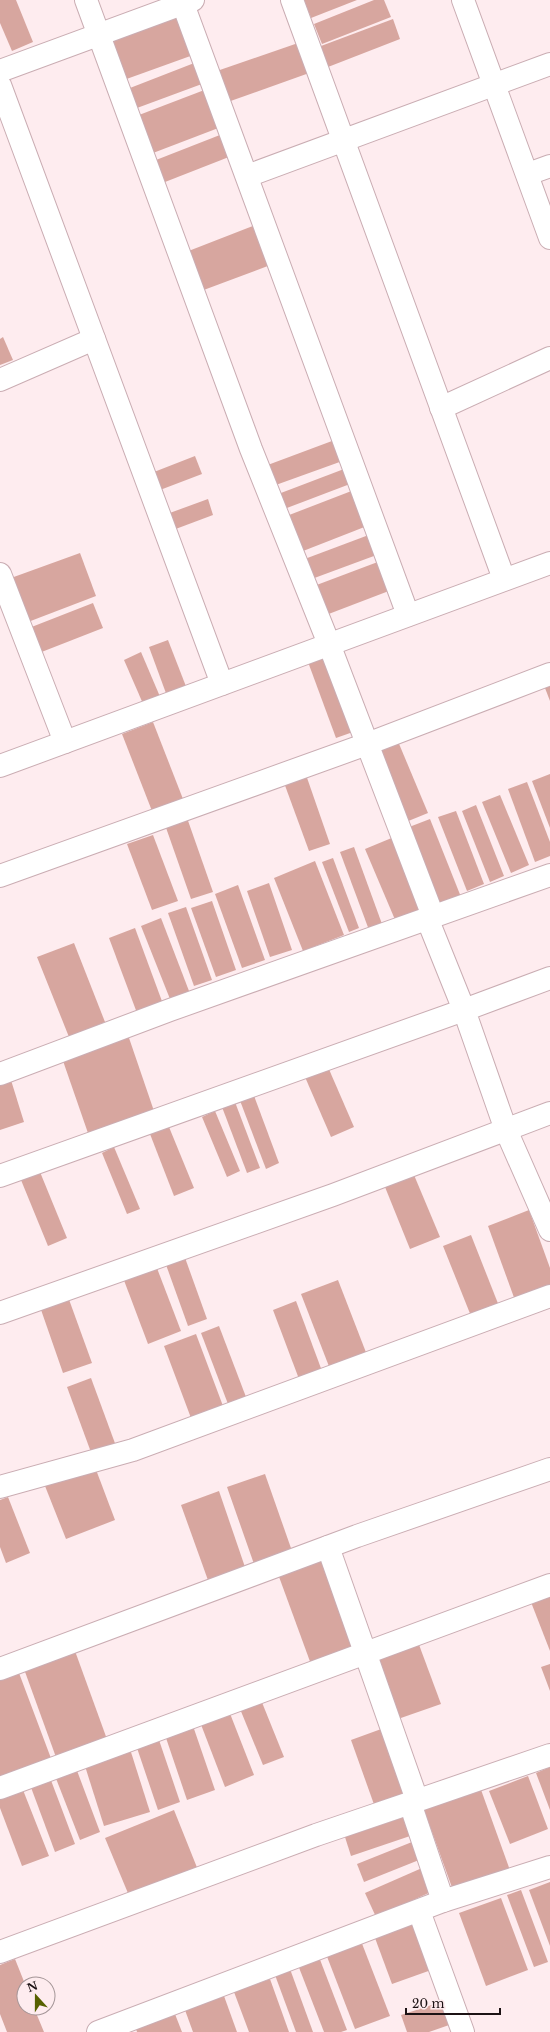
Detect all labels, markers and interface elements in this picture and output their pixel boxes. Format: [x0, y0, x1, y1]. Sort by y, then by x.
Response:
north arrow [16, 1976, 56, 2016]
text: N [25, 1978, 40, 1995]
scale bar [406, 1990, 500, 2016]
text: 20 m [412, 1996, 444, 2011]

